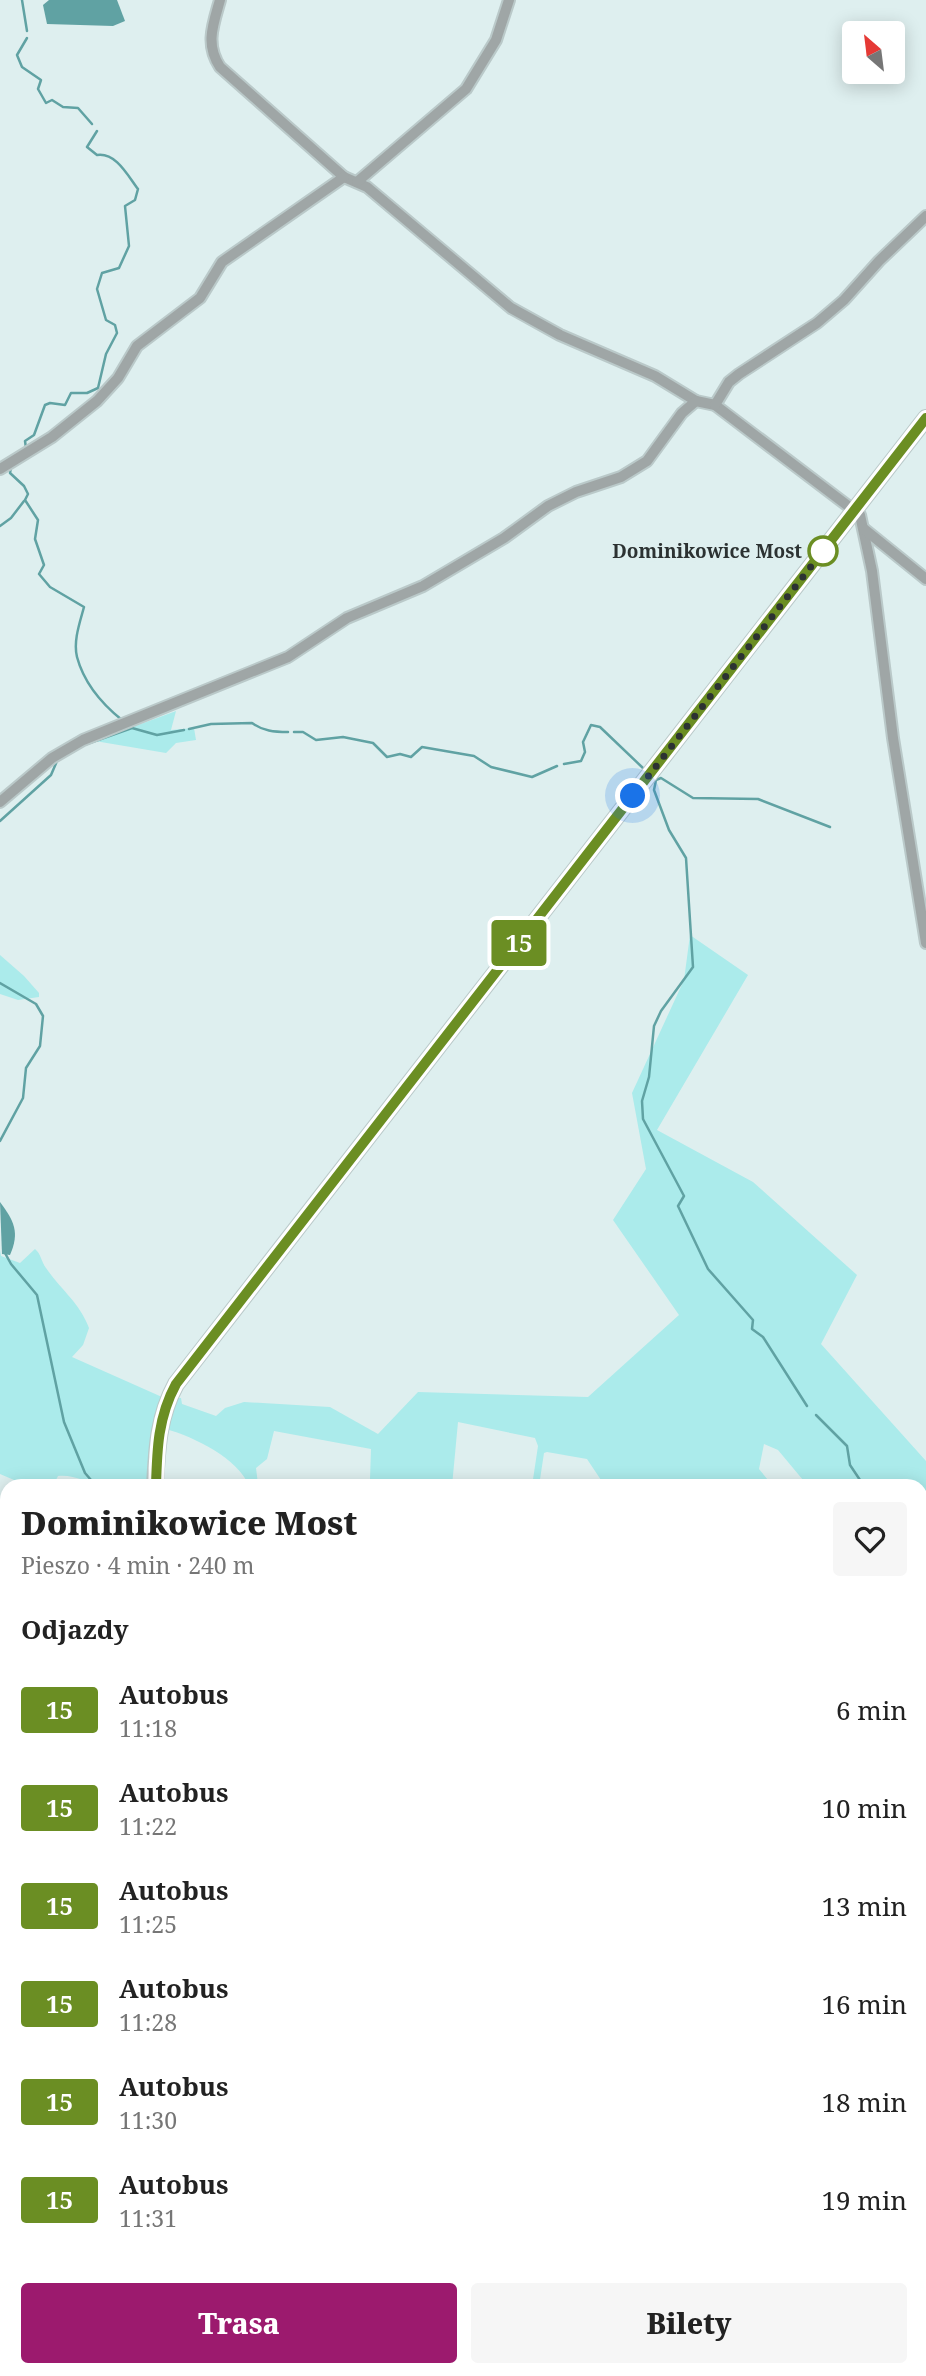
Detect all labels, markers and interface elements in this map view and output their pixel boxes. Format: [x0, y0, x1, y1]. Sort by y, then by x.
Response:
north arrow [842, 21, 905, 84]
map controls [842, 21, 905, 84]
marker: Dominikowice Most [808, 536, 838, 566]
place label: Dominikowice Most [612, 538, 802, 564]
your location [615, 778, 650, 813]
line badge: 15 [488, 920, 550, 966]
text: 15 [505, 926, 533, 959]
text: Dominikowice Most [21, 1500, 357, 1545]
button: heart [833, 1502, 907, 1576]
text: Pieszo · 4 min · 240 m [21, 1549, 254, 1581]
text: Odjazdy [21, 1611, 129, 1647]
text: Autobus [119, 1676, 229, 1712]
text: 6 min [836, 1692, 907, 1728]
text: 15 [46, 1693, 73, 1726]
text: 11:18 [119, 1712, 177, 1744]
text: Autobus [119, 1774, 229, 1810]
text: 10 min [822, 1790, 907, 1826]
text: 15 [46, 1791, 73, 1824]
text: 11:22 [119, 1810, 177, 1842]
text: Autobus [119, 1872, 229, 1908]
text: 13 min [822, 1888, 907, 1924]
text: 15 [46, 1889, 73, 1922]
text: 11:25 [119, 1908, 177, 1940]
text: Autobus [119, 1970, 229, 2006]
text: 16 min [822, 1986, 907, 2022]
text: 15 [46, 1987, 73, 2020]
text: 11:28 [119, 2006, 177, 2038]
text: Autobus [119, 2068, 229, 2104]
text: 18 min [822, 2084, 907, 2120]
text: 15 [46, 2085, 73, 2118]
text: 11:30 [119, 2104, 177, 2136]
text: Autobus [119, 2166, 229, 2202]
text: 19 min [822, 2182, 907, 2218]
text: 15 [46, 2183, 73, 2216]
text: 11:31 [119, 2202, 177, 2234]
button: Trasa [21, 2283, 457, 2363]
button: Bilety [471, 2283, 907, 2363]

